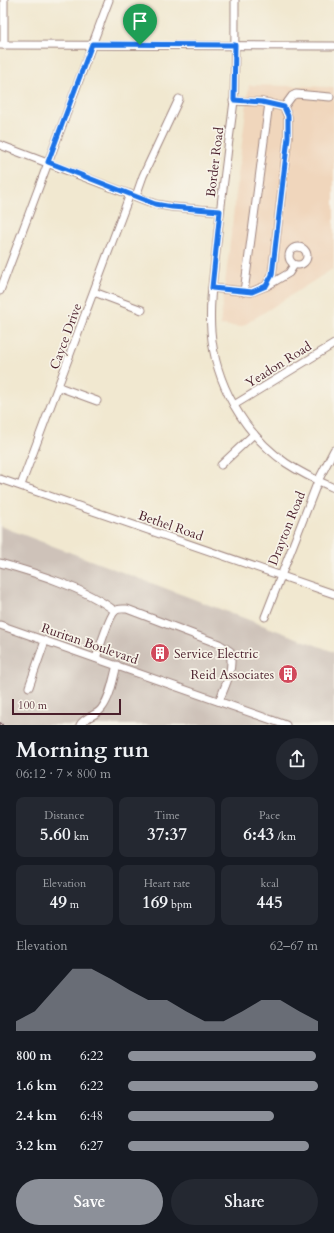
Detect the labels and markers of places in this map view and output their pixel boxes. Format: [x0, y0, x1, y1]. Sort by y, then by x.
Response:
pin [123, 4, 157, 45]
building icon: Service Electric [149, 642, 171, 664]
place label: Service Electric [174, 645, 258, 663]
building icon: Reid Associates [277, 663, 299, 685]
place label: Reid Associates [190, 666, 274, 684]

